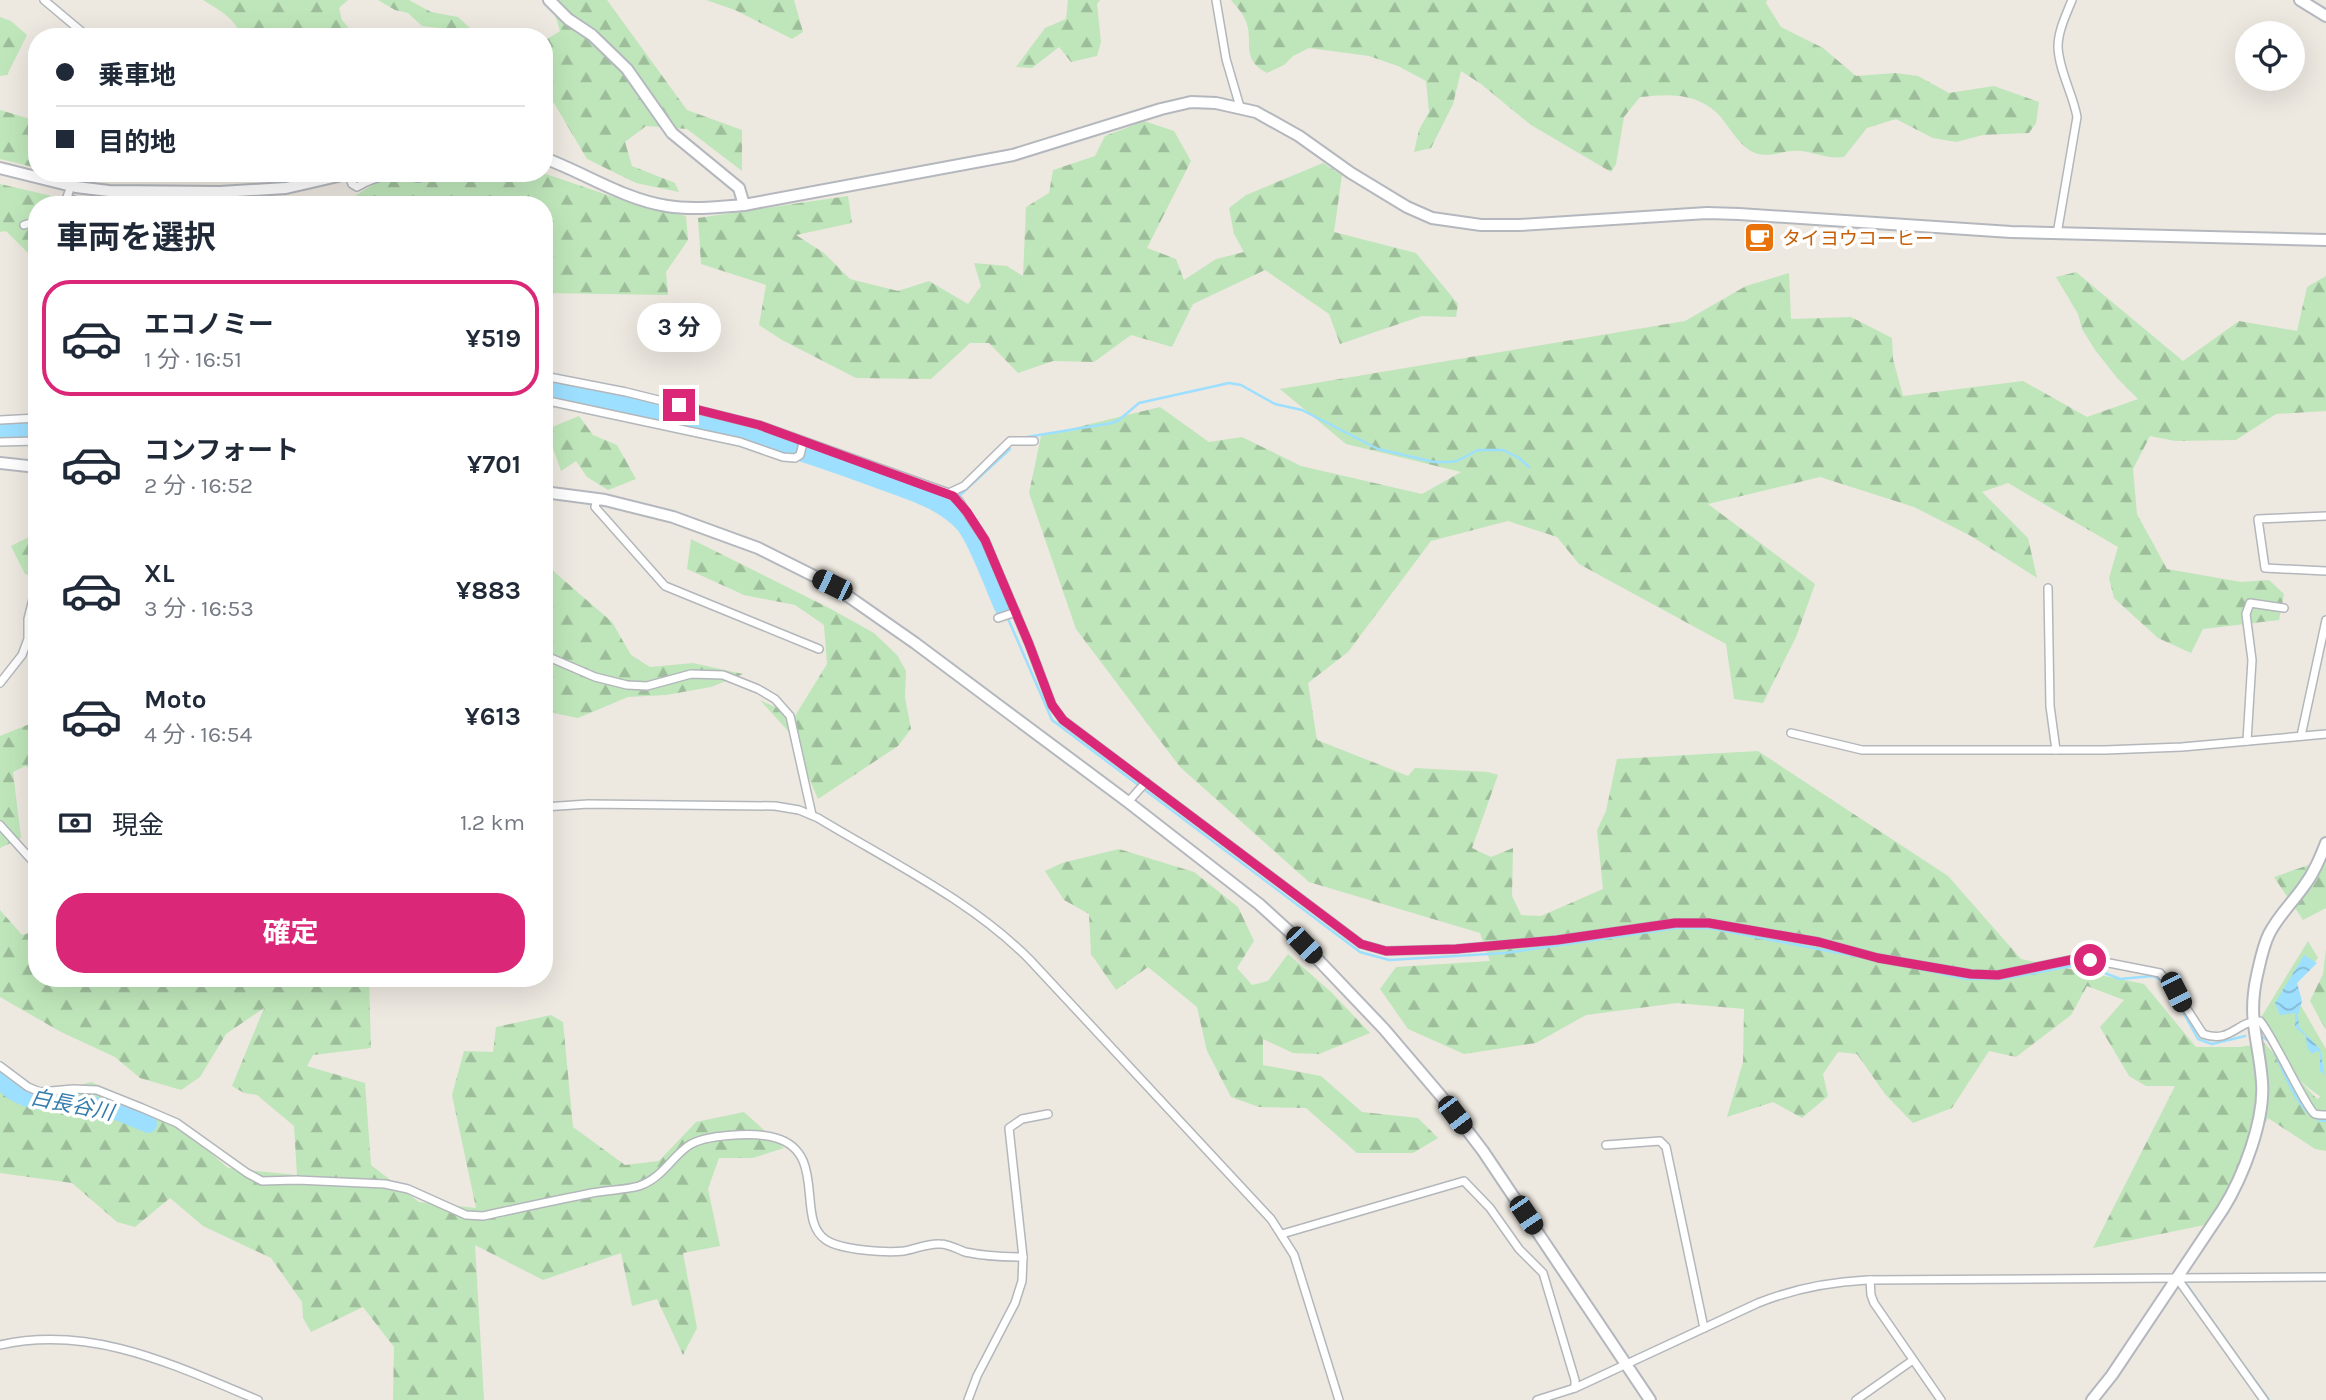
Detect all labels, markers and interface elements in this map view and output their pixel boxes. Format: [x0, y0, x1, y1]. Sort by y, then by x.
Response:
map controls [2235, 21, 2305, 91]
button: locate [2235, 21, 2305, 91]
text: 乗車地 [98, 60, 176, 91]
text: 目的地 [98, 127, 176, 158]
text: 車両を選択 [56, 219, 216, 256]
cafe icon: タイヨウコーヒー [1742, 221, 1776, 255]
place label: タイヨウコーヒー [1782, 228, 1934, 250]
callout: 3 分 [637, 304, 721, 352]
icon: car [60, 307, 123, 370]
text: エコノミー [144, 309, 274, 340]
text: 3 分 [657, 314, 701, 341]
text: ¥519 [465, 323, 521, 354]
text: 1 分 · 16:51 [144, 346, 242, 373]
route end [663, 389, 695, 421]
icon: car [60, 433, 123, 496]
text: コンフォート [144, 435, 299, 466]
text: ¥701 [467, 449, 521, 480]
text: 2 分 · 16:52 [144, 472, 253, 499]
text: XL [144, 558, 175, 589]
icon: car [60, 559, 123, 622]
car [809, 566, 856, 604]
text: ¥883 [456, 575, 521, 606]
text: 3 分 · 16:53 [144, 595, 254, 622]
text: Moto [144, 684, 206, 715]
icon: car [60, 685, 123, 748]
text: ¥613 [465, 701, 521, 732]
text: 4 分 · 16:54 [144, 721, 252, 748]
icon: cash [56, 804, 94, 842]
text: 1.2 km [460, 809, 525, 836]
text: 現金 [112, 810, 164, 841]
button: 確定 [56, 893, 525, 973]
car [1282, 923, 1327, 967]
route start [2074, 944, 2106, 976]
car [2158, 969, 2195, 1015]
water label: 白長谷川 [28, 1085, 117, 1125]
car [1434, 1092, 1477, 1138]
car [1506, 1192, 1547, 1238]

